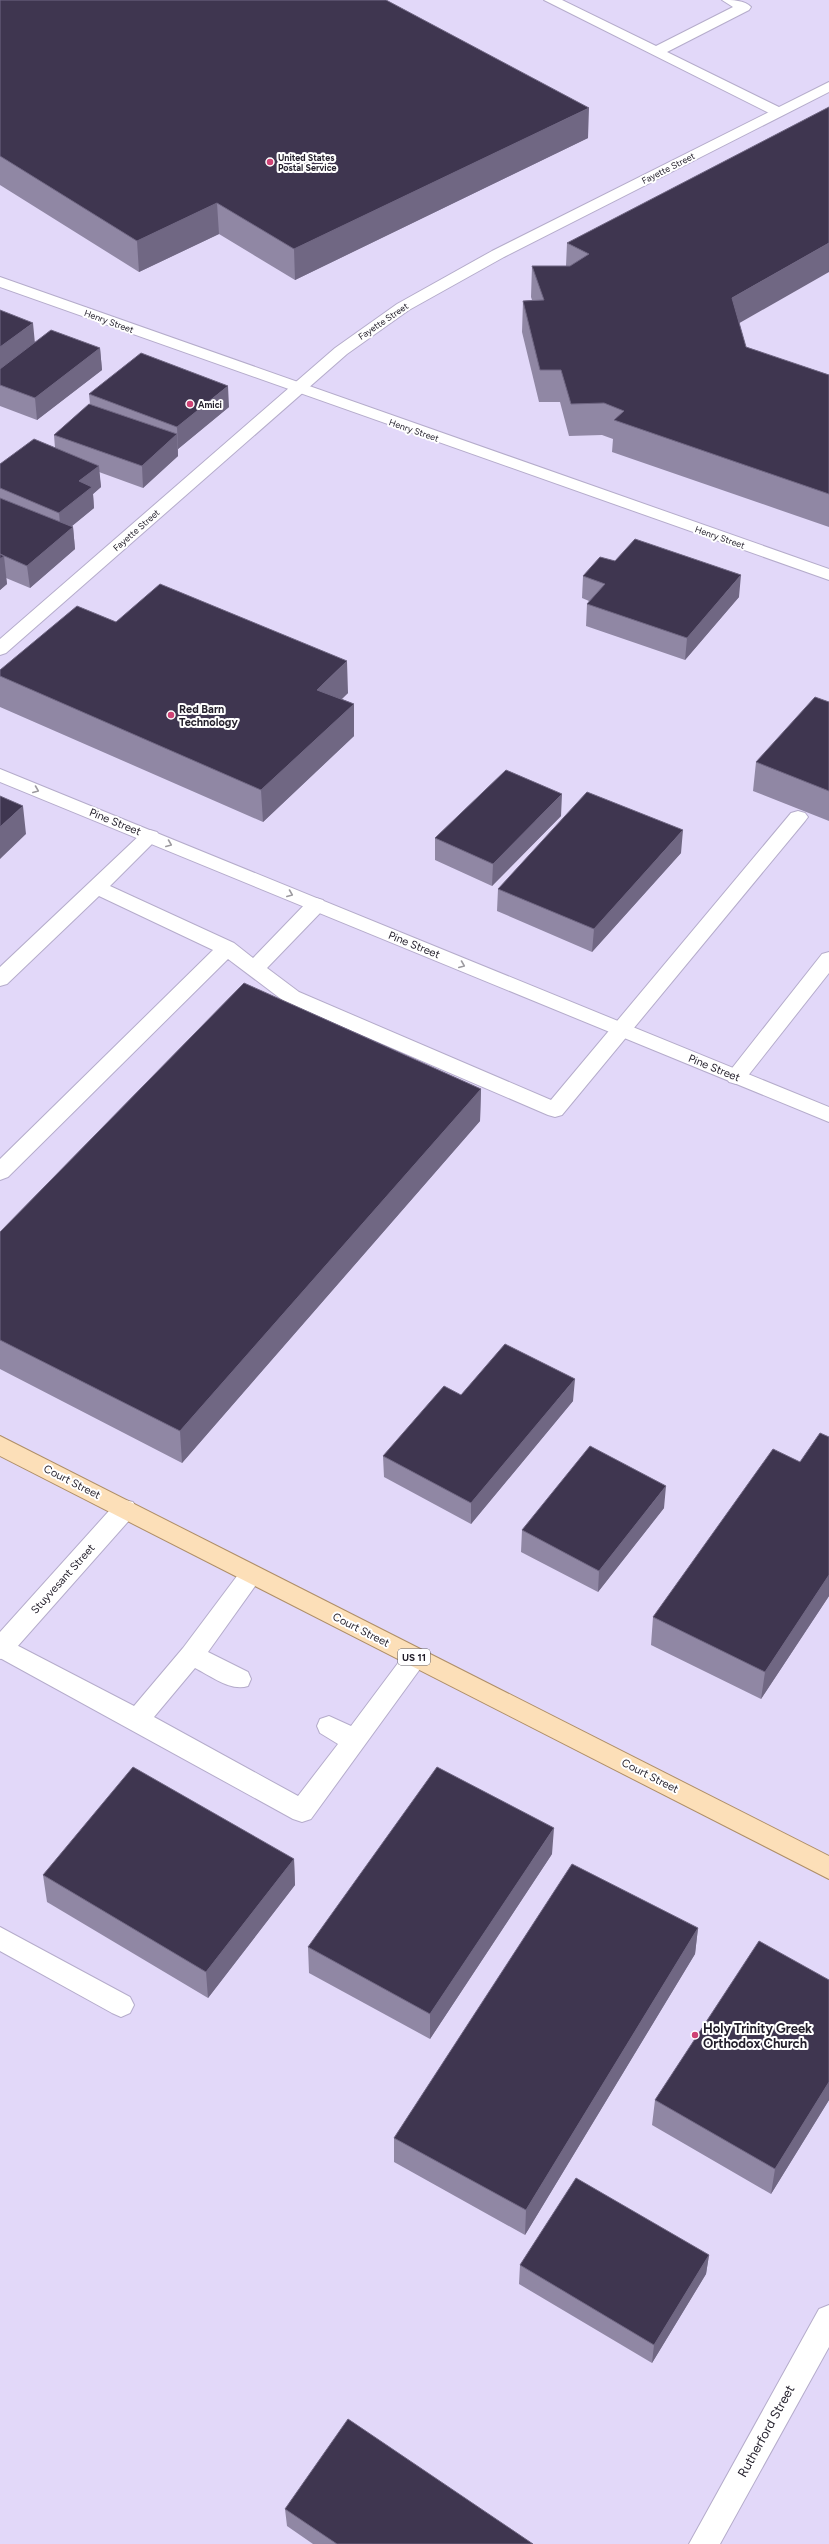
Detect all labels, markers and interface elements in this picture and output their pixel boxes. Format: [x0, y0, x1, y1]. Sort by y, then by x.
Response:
street label: Fayette Street [640, 150, 697, 186]
place label: United States Postal Service [278, 152, 337, 173]
marker: United States Postal Service [265, 157, 275, 167]
street label: Fayette Street [356, 300, 411, 342]
street label: Henry Street [83, 307, 136, 335]
marker: Amici [185, 399, 195, 409]
place label: Amici [198, 399, 222, 410]
street label: Henry Street [388, 416, 441, 444]
street label: Fayette Street [110, 506, 162, 553]
street label: Henry Street [694, 523, 747, 551]
place label: Red Barn Technology [179, 703, 238, 729]
marker: Red Barn Technology [166, 710, 176, 720]
one-way arrow [32, 785, 40, 793]
street label: Pine Street [87, 806, 143, 838]
one-way arrow [166, 840, 173, 848]
one-way arrow [285, 889, 293, 897]
street label: Pine Street [386, 929, 442, 961]
one-way arrow [458, 960, 465, 968]
street label: Pine Street [686, 1052, 742, 1084]
street label: Court Street [41, 1462, 103, 1502]
street label: Stuyvesant Street [28, 1542, 98, 1616]
street label: Court Street [330, 1610, 392, 1650]
road number: US 11 [398, 1649, 430, 1665]
street label: Court Street [619, 1756, 681, 1796]
place label: Holy Trinity Greek Orthodox Church [703, 2021, 812, 2051]
marker: Holy Trinity Greek Orthodox Church [690, 2030, 700, 2040]
street label: Rutherford Street [734, 2382, 798, 2480]

